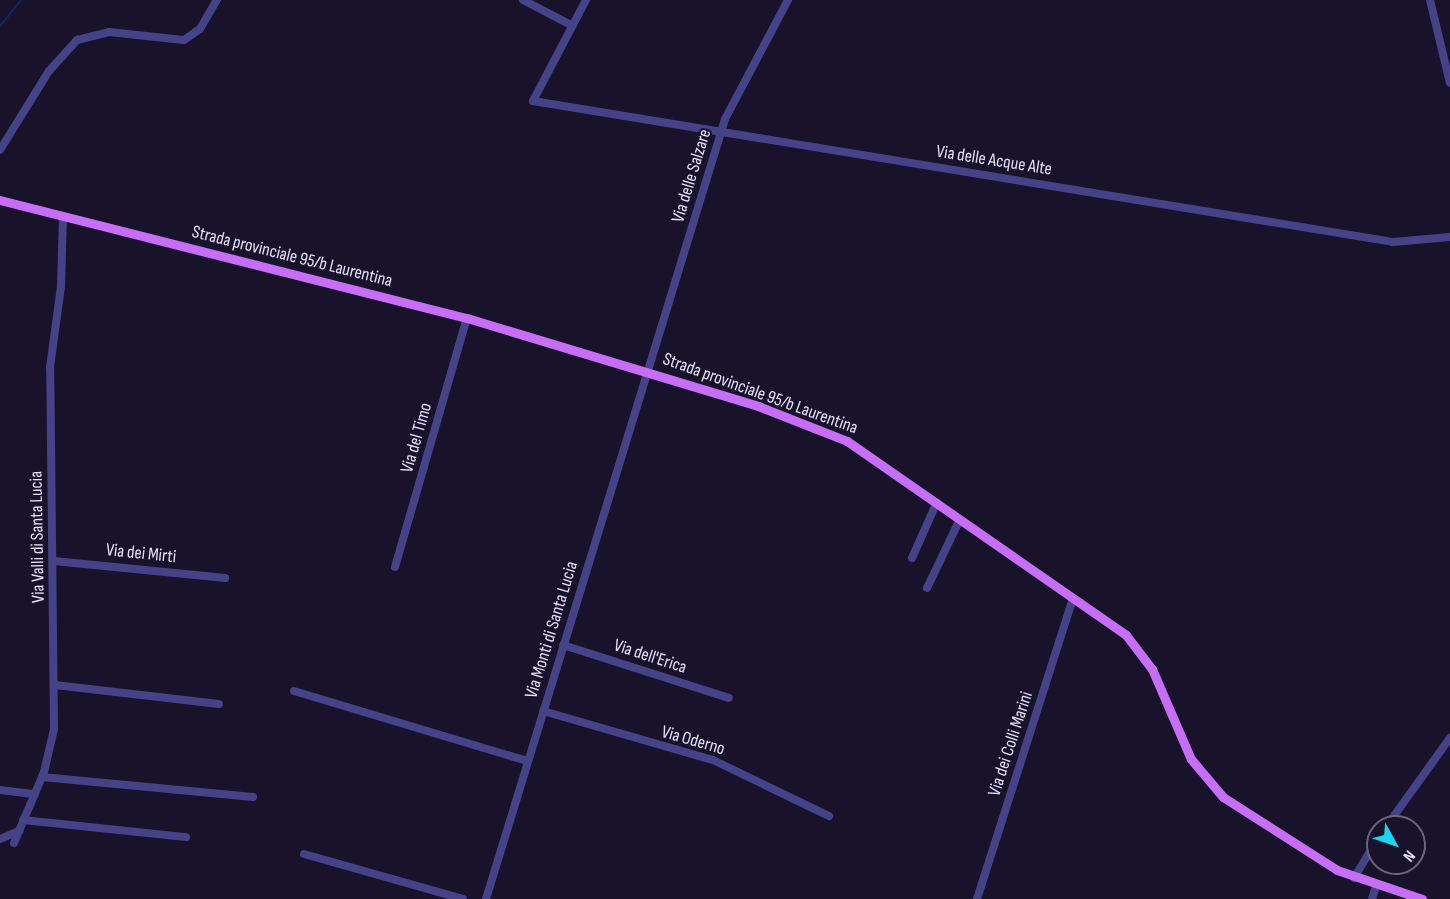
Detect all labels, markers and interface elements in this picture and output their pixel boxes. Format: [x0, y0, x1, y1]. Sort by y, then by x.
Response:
street label: Via delle Salzare [668, 127, 716, 225]
street label: Via delle Acque Alte [935, 141, 1053, 181]
street label: Strada provinciale 95/b Laurentina [189, 222, 395, 292]
street label: Strada provinciale 95/b Laurentina [660, 349, 860, 439]
street label: Via del Timo [397, 400, 437, 476]
street label: Via Valli di Santa Lucia [26, 471, 50, 603]
street label: Via dei Mirti [105, 540, 177, 568]
street label: Via Monti di Santa Lucia [521, 559, 583, 701]
street label: Via dell'Erica [611, 635, 689, 679]
street label: Via dei Colli Marini [984, 689, 1038, 799]
street label: Via Oderno [659, 722, 727, 760]
north arrow [1366, 815, 1426, 875]
text: N [1399, 846, 1419, 865]

